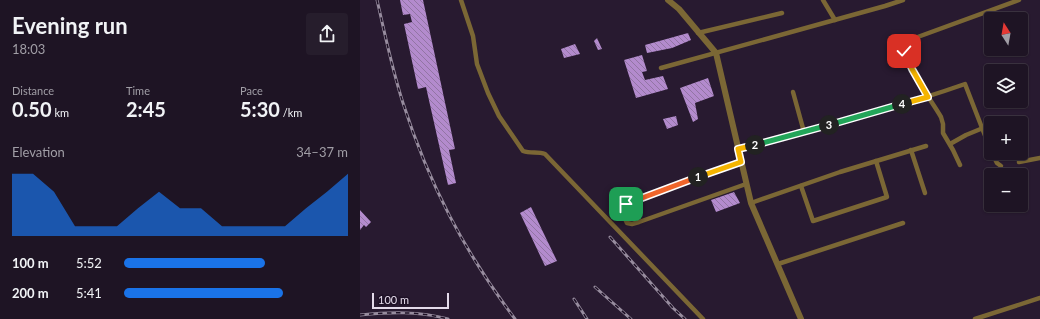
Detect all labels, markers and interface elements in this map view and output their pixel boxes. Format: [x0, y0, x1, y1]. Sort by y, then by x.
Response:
text: Evening run [12, 12, 128, 39]
north arrow [984, 12, 1028, 56]
map controls [984, 12, 1028, 212]
button: share [306, 13, 348, 55]
pin [887, 34, 921, 68]
icon: check [893, 40, 915, 62]
text: 18:03 [12, 41, 45, 57]
button: layers [984, 64, 1028, 108]
text: Distance [12, 84, 54, 97]
text: Time [126, 84, 150, 97]
text: Pace [240, 84, 263, 97]
pin: 4 [892, 94, 912, 114]
text: 0.50 [12, 97, 52, 121]
text: 2:45 [126, 97, 166, 121]
text: 5:30 [240, 97, 280, 121]
text: 4 [899, 97, 905, 110]
text: km [52, 106, 69, 119]
text: /km [280, 106, 302, 119]
pin: 3 [819, 115, 839, 135]
button: + [984, 116, 1028, 160]
text: 3 [826, 118, 832, 131]
pin: 2 [745, 135, 765, 155]
text: 2 [752, 138, 758, 151]
text: Elevation [12, 144, 65, 160]
text: 34–37 m [296, 144, 348, 160]
pin: 1 [688, 167, 708, 187]
button: − [984, 168, 1028, 212]
text: 1 [695, 170, 701, 183]
pin [609, 187, 643, 221]
icon: arrive [615, 193, 637, 215]
text: 100 m [12, 255, 49, 271]
text: 5:52 [76, 255, 102, 271]
text: 200 m [12, 285, 49, 301]
text: 5:41 [76, 285, 102, 301]
scale bar [372, 291, 449, 310]
text: 100 m [378, 293, 409, 306]

